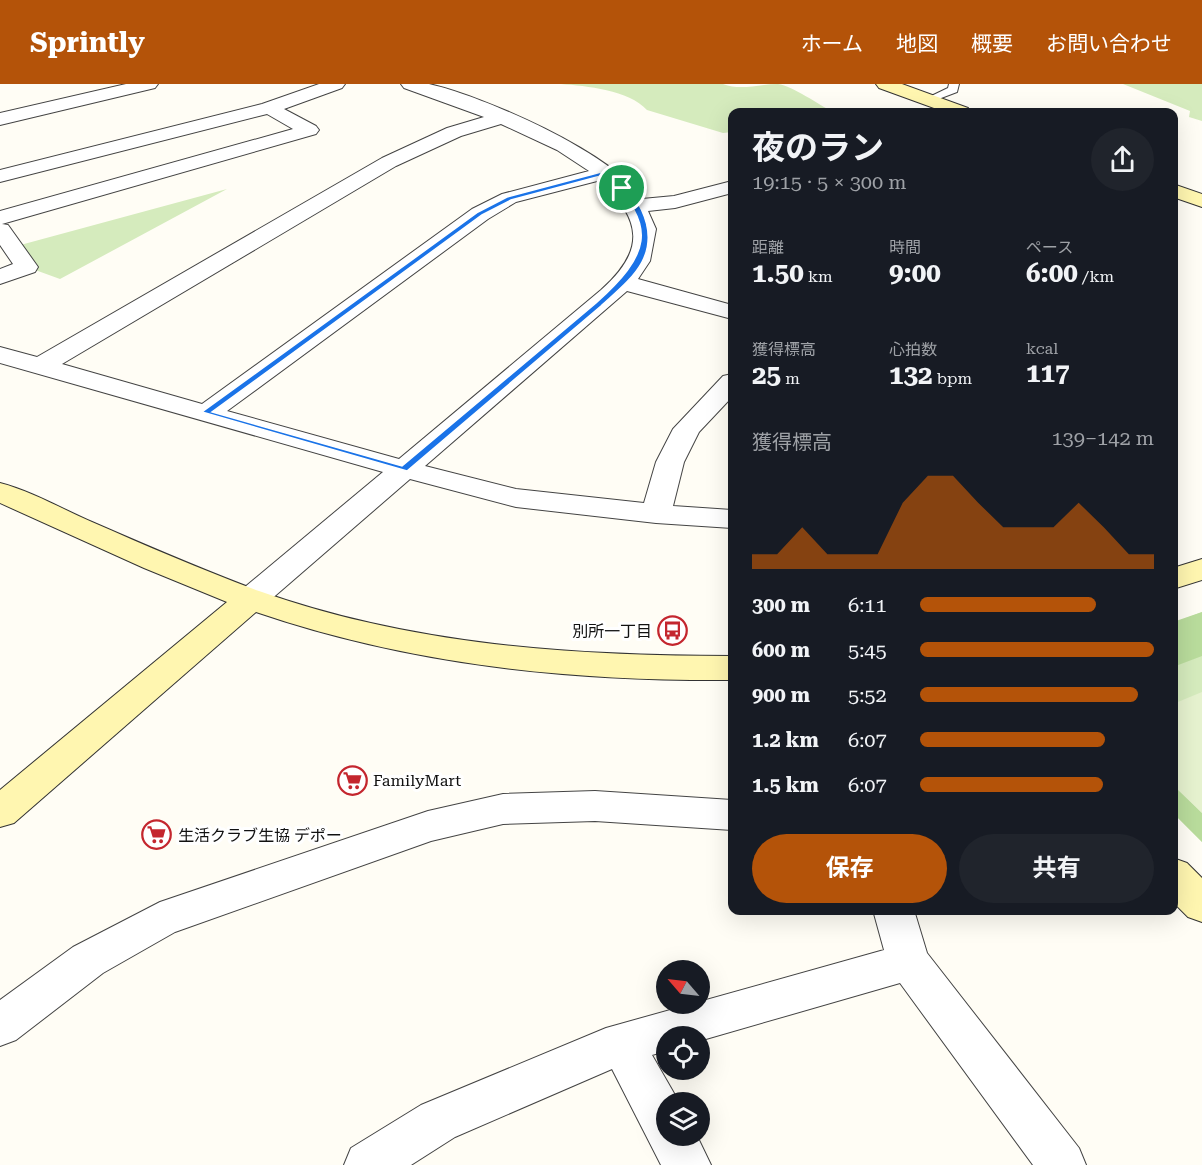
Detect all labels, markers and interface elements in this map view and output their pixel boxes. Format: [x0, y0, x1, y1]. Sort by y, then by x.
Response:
text: Sprintly [30, 26, 145, 59]
text: ホーム [801, 32, 863, 56]
text: 地図 [896, 32, 938, 56]
text: 概要 [971, 32, 1013, 56]
text: お問い合わせ [1046, 32, 1172, 56]
text: 夜のラン [752, 128, 884, 167]
button: share [1091, 128, 1154, 191]
pin [596, 162, 647, 213]
text: 19:15 · 5 × 300 m [752, 170, 907, 194]
icon: arrive [605, 171, 638, 204]
text: 距離 [752, 238, 784, 257]
text: 時間 [889, 238, 921, 257]
text: ペース [1026, 238, 1073, 257]
text: 1.50 [752, 258, 804, 288]
text: 9:00 [889, 258, 941, 288]
text: 6:00 [1026, 258, 1078, 288]
text: km [804, 267, 833, 286]
text: /km [1078, 267, 1114, 286]
text: kcal [1026, 339, 1058, 358]
text: 獲得標高 [752, 340, 816, 359]
text: 心拍数 [889, 340, 937, 359]
text: 117 [1026, 358, 1070, 388]
text: 25 [752, 360, 781, 390]
text: 132 [889, 360, 933, 390]
text: m [781, 369, 800, 388]
text: bpm [933, 369, 972, 388]
text: 139–142 m [1051, 426, 1154, 450]
text: 獲得標高 [752, 430, 832, 454]
text: 300 m [752, 593, 810, 617]
text: 6:11 [848, 593, 887, 617]
bus stop icon: 別所一丁目 [657, 615, 689, 647]
place label: 別所一丁目 [572, 622, 652, 641]
text: 600 m [752, 638, 810, 662]
text: 5:45 [848, 638, 887, 662]
text: 900 m [752, 683, 810, 707]
text: 5:52 [848, 683, 887, 707]
text: 1.2 km [752, 728, 819, 752]
text: 6:07 [848, 728, 887, 752]
supermarket icon: FamilyMart [336, 764, 368, 796]
place label: FamilyMart [373, 771, 461, 790]
text: 1.5 km [752, 773, 819, 797]
text: 6:07 [848, 773, 887, 797]
supermarket icon: 生活クラブ生協 デポー [141, 819, 173, 851]
place label: 生活クラブ生協 デポー [178, 826, 342, 845]
button: 保存 [752, 834, 947, 903]
button: 共有 [959, 834, 1154, 903]
north arrow [656, 960, 710, 1014]
map controls [656, 960, 710, 1146]
button: locate [656, 1026, 710, 1080]
button: layers [656, 1092, 710, 1146]

